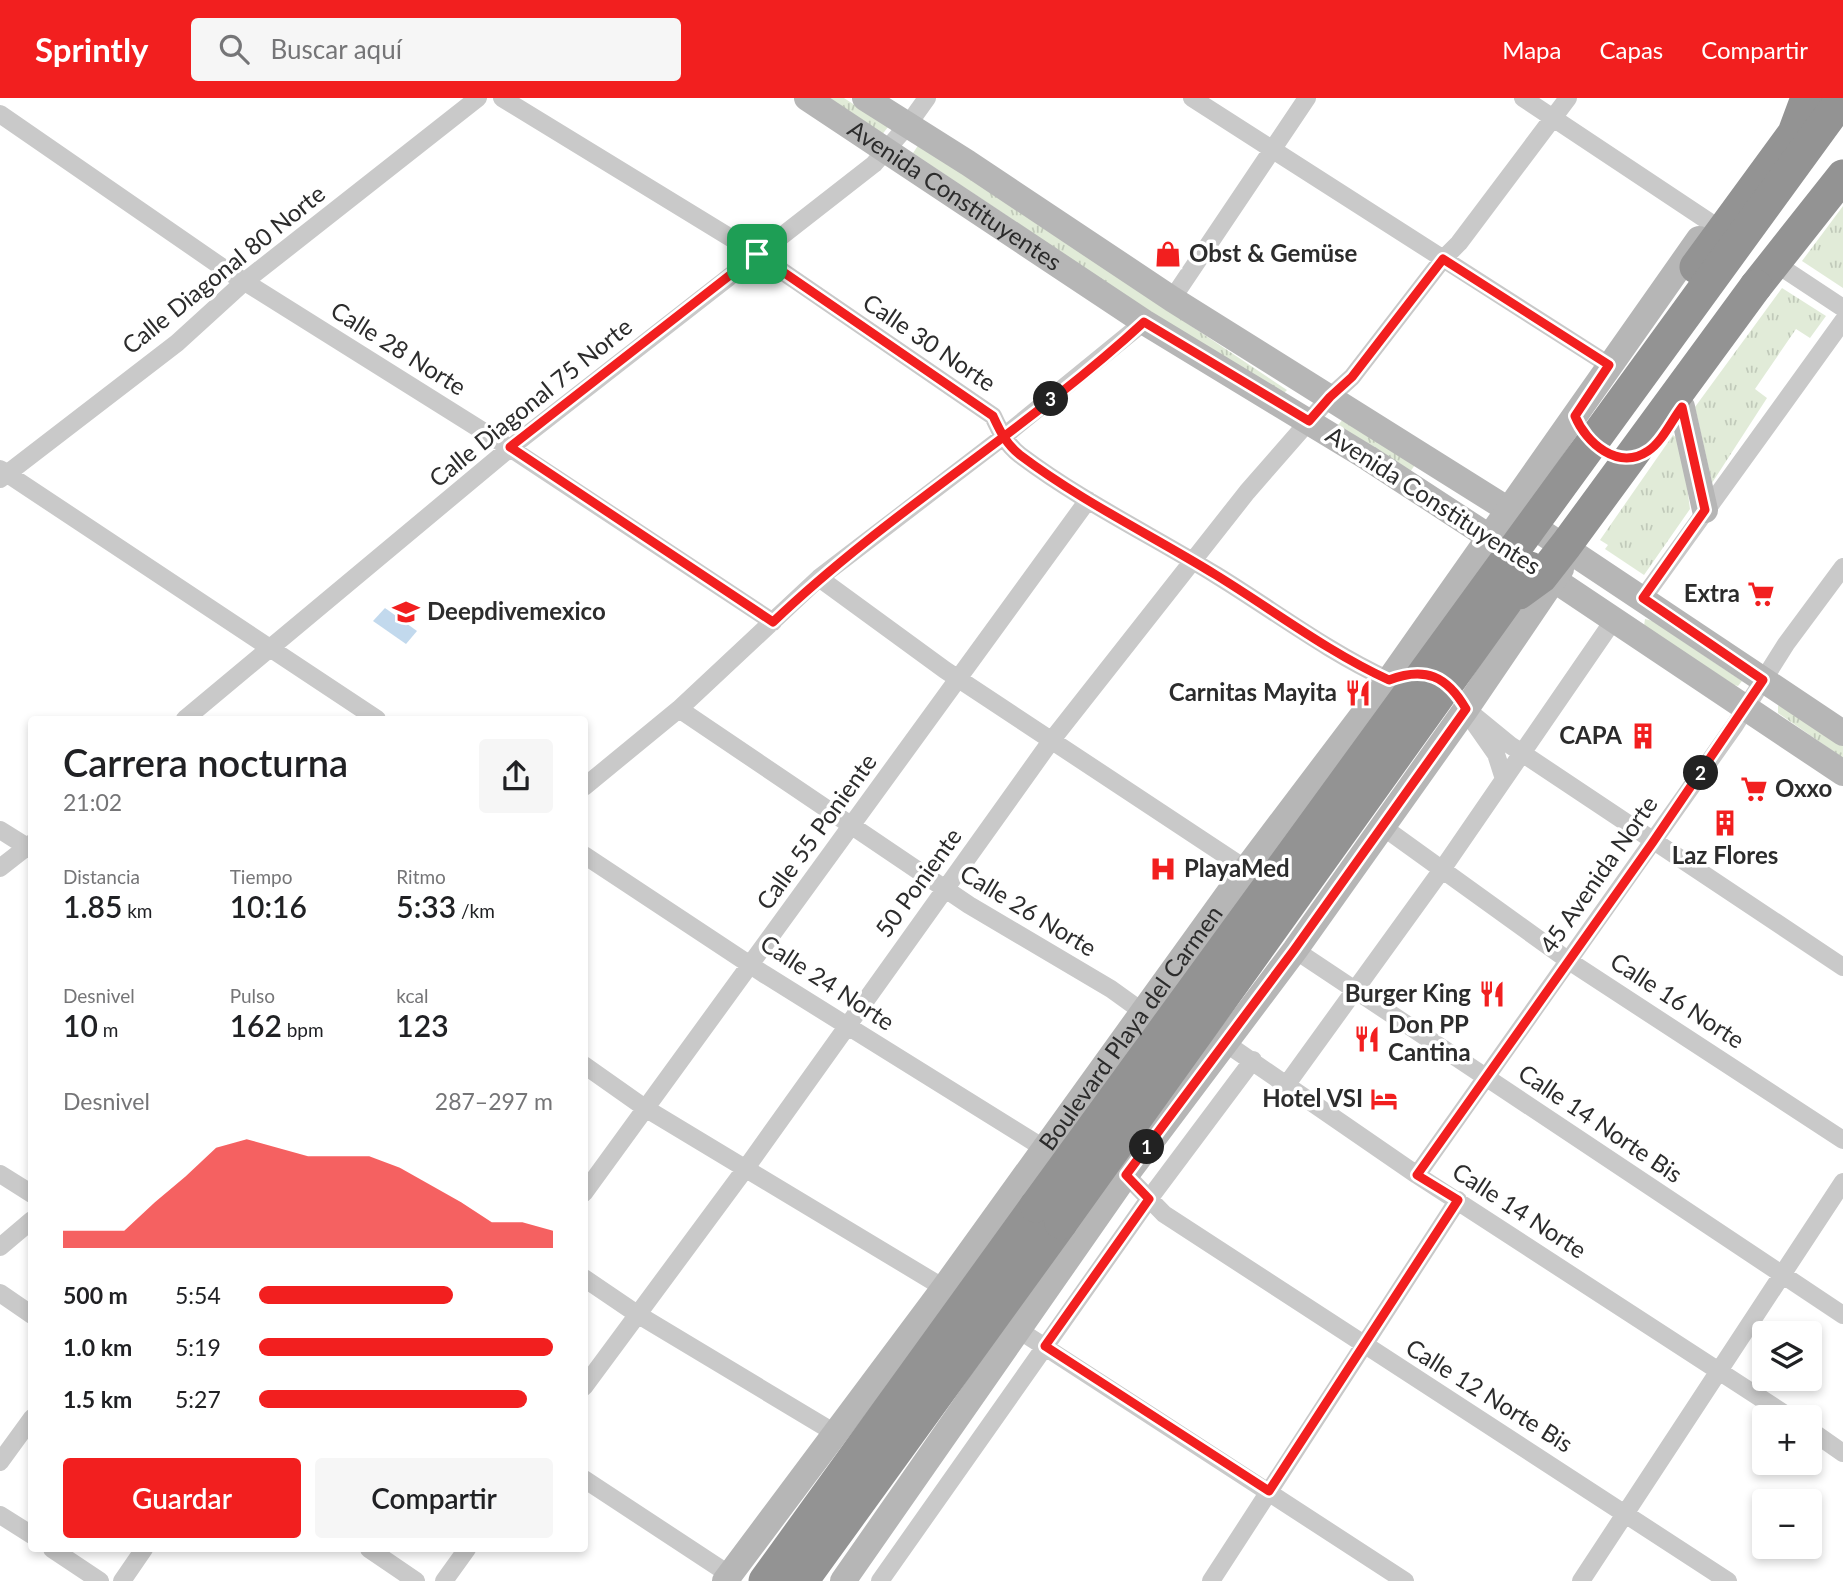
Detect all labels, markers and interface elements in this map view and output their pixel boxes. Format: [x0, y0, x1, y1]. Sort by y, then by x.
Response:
search box [191, 18, 681, 81]
text: Sprintly [35, 29, 149, 69]
icon: search [215, 30, 253, 68]
text: Buscar aquí [271, 33, 402, 65]
text: Mapa [1502, 35, 1561, 64]
text: Capas [1599, 35, 1663, 64]
text: Compartir [1701, 35, 1808, 64]
street label: Avenida Constituyentes [843, 113, 1068, 276]
street label: Calle Diagonal 80 Norte [116, 178, 330, 360]
pin [727, 224, 787, 284]
icon: arrive [738, 235, 776, 273]
place label: Obst & Gemüse [1189, 238, 1358, 267]
shop icon: Obst & Gemüse [1153, 239, 1183, 269]
street label: Calle 30 Norte [858, 287, 1002, 397]
street label: Calle 28 Norte [326, 295, 472, 401]
street label: Calle Diagonal 75 Norte [423, 311, 637, 493]
pin: 3 [1034, 382, 1068, 416]
text: 3 [1045, 387, 1056, 410]
street label: Avenida Constituyentes [1321, 419, 1547, 580]
place label: Extra [1684, 578, 1740, 607]
supermarket icon: Extra [1746, 579, 1776, 609]
place label: Deepdivemexico [427, 596, 606, 625]
school or university icon: Deepdivemexico [391, 597, 421, 627]
place label: Carnitas Mayita [1169, 677, 1337, 706]
restaurant icon: Carnitas Mayita [1343, 678, 1373, 708]
place label: CAPA [1559, 720, 1622, 749]
building icon: CAPA [1628, 721, 1658, 751]
text: Carrera nocturna [63, 739, 348, 785]
button: share [479, 739, 553, 813]
street label: Calle 55 Poniente [749, 747, 882, 915]
pin: 2 [1684, 756, 1718, 790]
text: 2 [1695, 761, 1706, 784]
place label: Oxxo [1775, 773, 1832, 802]
supermarket icon: Oxxo [1739, 774, 1769, 804]
text: 21:02 [63, 788, 122, 816]
street label: 45 Avenida Norte [1533, 790, 1663, 958]
building icon: Laz Flores [1710, 808, 1740, 838]
street label: 50 Poniente [869, 822, 967, 942]
place label: Laz Flores [1672, 840, 1778, 869]
place label: PlayaMed [1184, 853, 1290, 882]
hospital icon: PlayaMed [1148, 854, 1178, 884]
street label: Calle 26 Norte [955, 858, 1102, 962]
text: Distancia [63, 865, 140, 888]
text: Tiempo [230, 865, 292, 888]
text: Ritmo [396, 865, 446, 888]
text: 1.85 [63, 888, 122, 924]
text: 10:16 [230, 888, 307, 924]
text: 5:33 [396, 888, 456, 924]
text: km [122, 899, 152, 922]
text: /km [456, 899, 495, 922]
street label: Boulevard Playa del Carmen [1032, 899, 1228, 1155]
street label: Calle 24 Norte [756, 928, 900, 1036]
street label: Calle 16 Norte [1606, 946, 1750, 1054]
place label: Burger King [1345, 978, 1471, 1007]
restaurant icon: Burger King [1477, 979, 1507, 1009]
text: Desnivel [63, 984, 135, 1007]
text: Pulso [230, 984, 275, 1007]
text: kcal [396, 984, 428, 1007]
text: 10 [63, 1007, 98, 1043]
text: 162 [230, 1007, 282, 1043]
text: 123 [396, 1007, 449, 1043]
place label: Don PP Cantina [1388, 1009, 1471, 1066]
text: m [98, 1018, 118, 1041]
text: bpm [282, 1018, 324, 1041]
restaurant icon: Don PP Cantina [1352, 1024, 1382, 1054]
street label: Calle 14 Norte Bis [1513, 1057, 1688, 1188]
place label: Hotel VSI [1262, 1083, 1363, 1112]
hotel icon: Hotel VSI [1369, 1084, 1399, 1114]
text: Desnivel [63, 1087, 150, 1115]
text: 287–297 m [435, 1087, 553, 1115]
pin: 1 [1130, 1130, 1164, 1164]
text: 1 [1141, 1135, 1152, 1158]
street label: Calle 14 Norte [1448, 1156, 1592, 1264]
text: 500 m [63, 1281, 128, 1309]
text: 5:54 [175, 1281, 221, 1309]
map controls [1752, 1321, 1822, 1559]
button: layers [1752, 1321, 1822, 1391]
street label: Calle 12 Norte Bis [1401, 1332, 1579, 1458]
text: 1.0 km [63, 1333, 132, 1361]
text: 5:19 [175, 1333, 221, 1361]
text: 1.5 km [63, 1385, 132, 1413]
text: 5:27 [175, 1385, 221, 1413]
button: + [1752, 1405, 1822, 1475]
button: Guardar [63, 1458, 301, 1538]
button: Compartir [315, 1458, 553, 1538]
button: − [1752, 1489, 1822, 1559]

